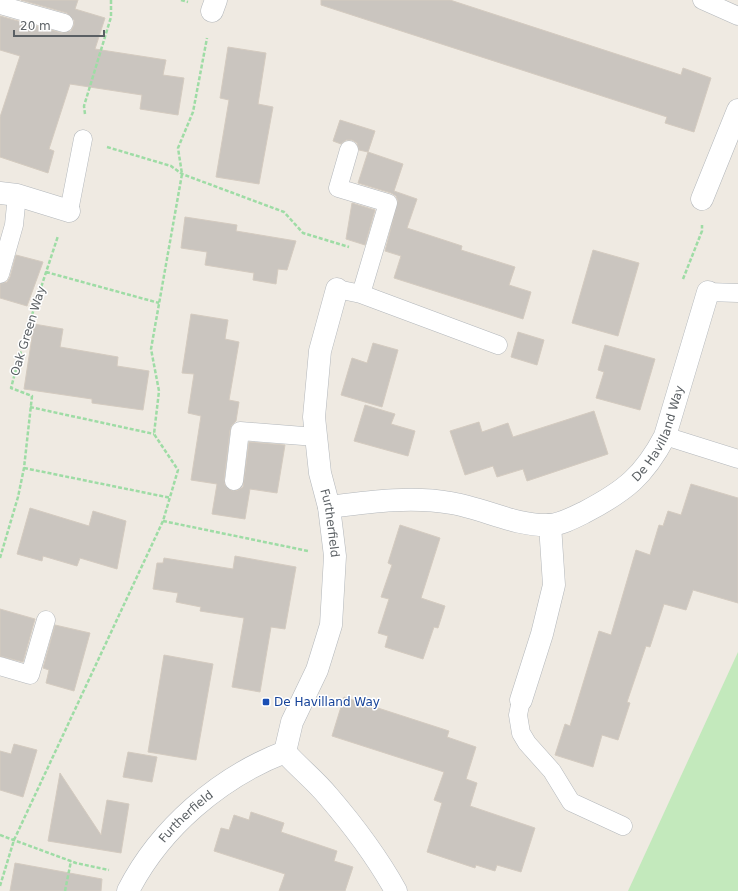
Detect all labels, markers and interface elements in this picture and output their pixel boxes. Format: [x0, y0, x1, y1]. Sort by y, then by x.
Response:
scale bar [14, 12, 104, 38]
text: 20 m [20, 19, 51, 33]
street label: Oak Green Way [8, 284, 48, 378]
street label: De Havilland Way [629, 384, 687, 484]
street label: Furtherfield [317, 487, 342, 558]
place label: De Havilland Way [274, 695, 380, 709]
marker: De Havilland Way [261, 697, 271, 707]
street label: Furtherfield [156, 788, 216, 845]

